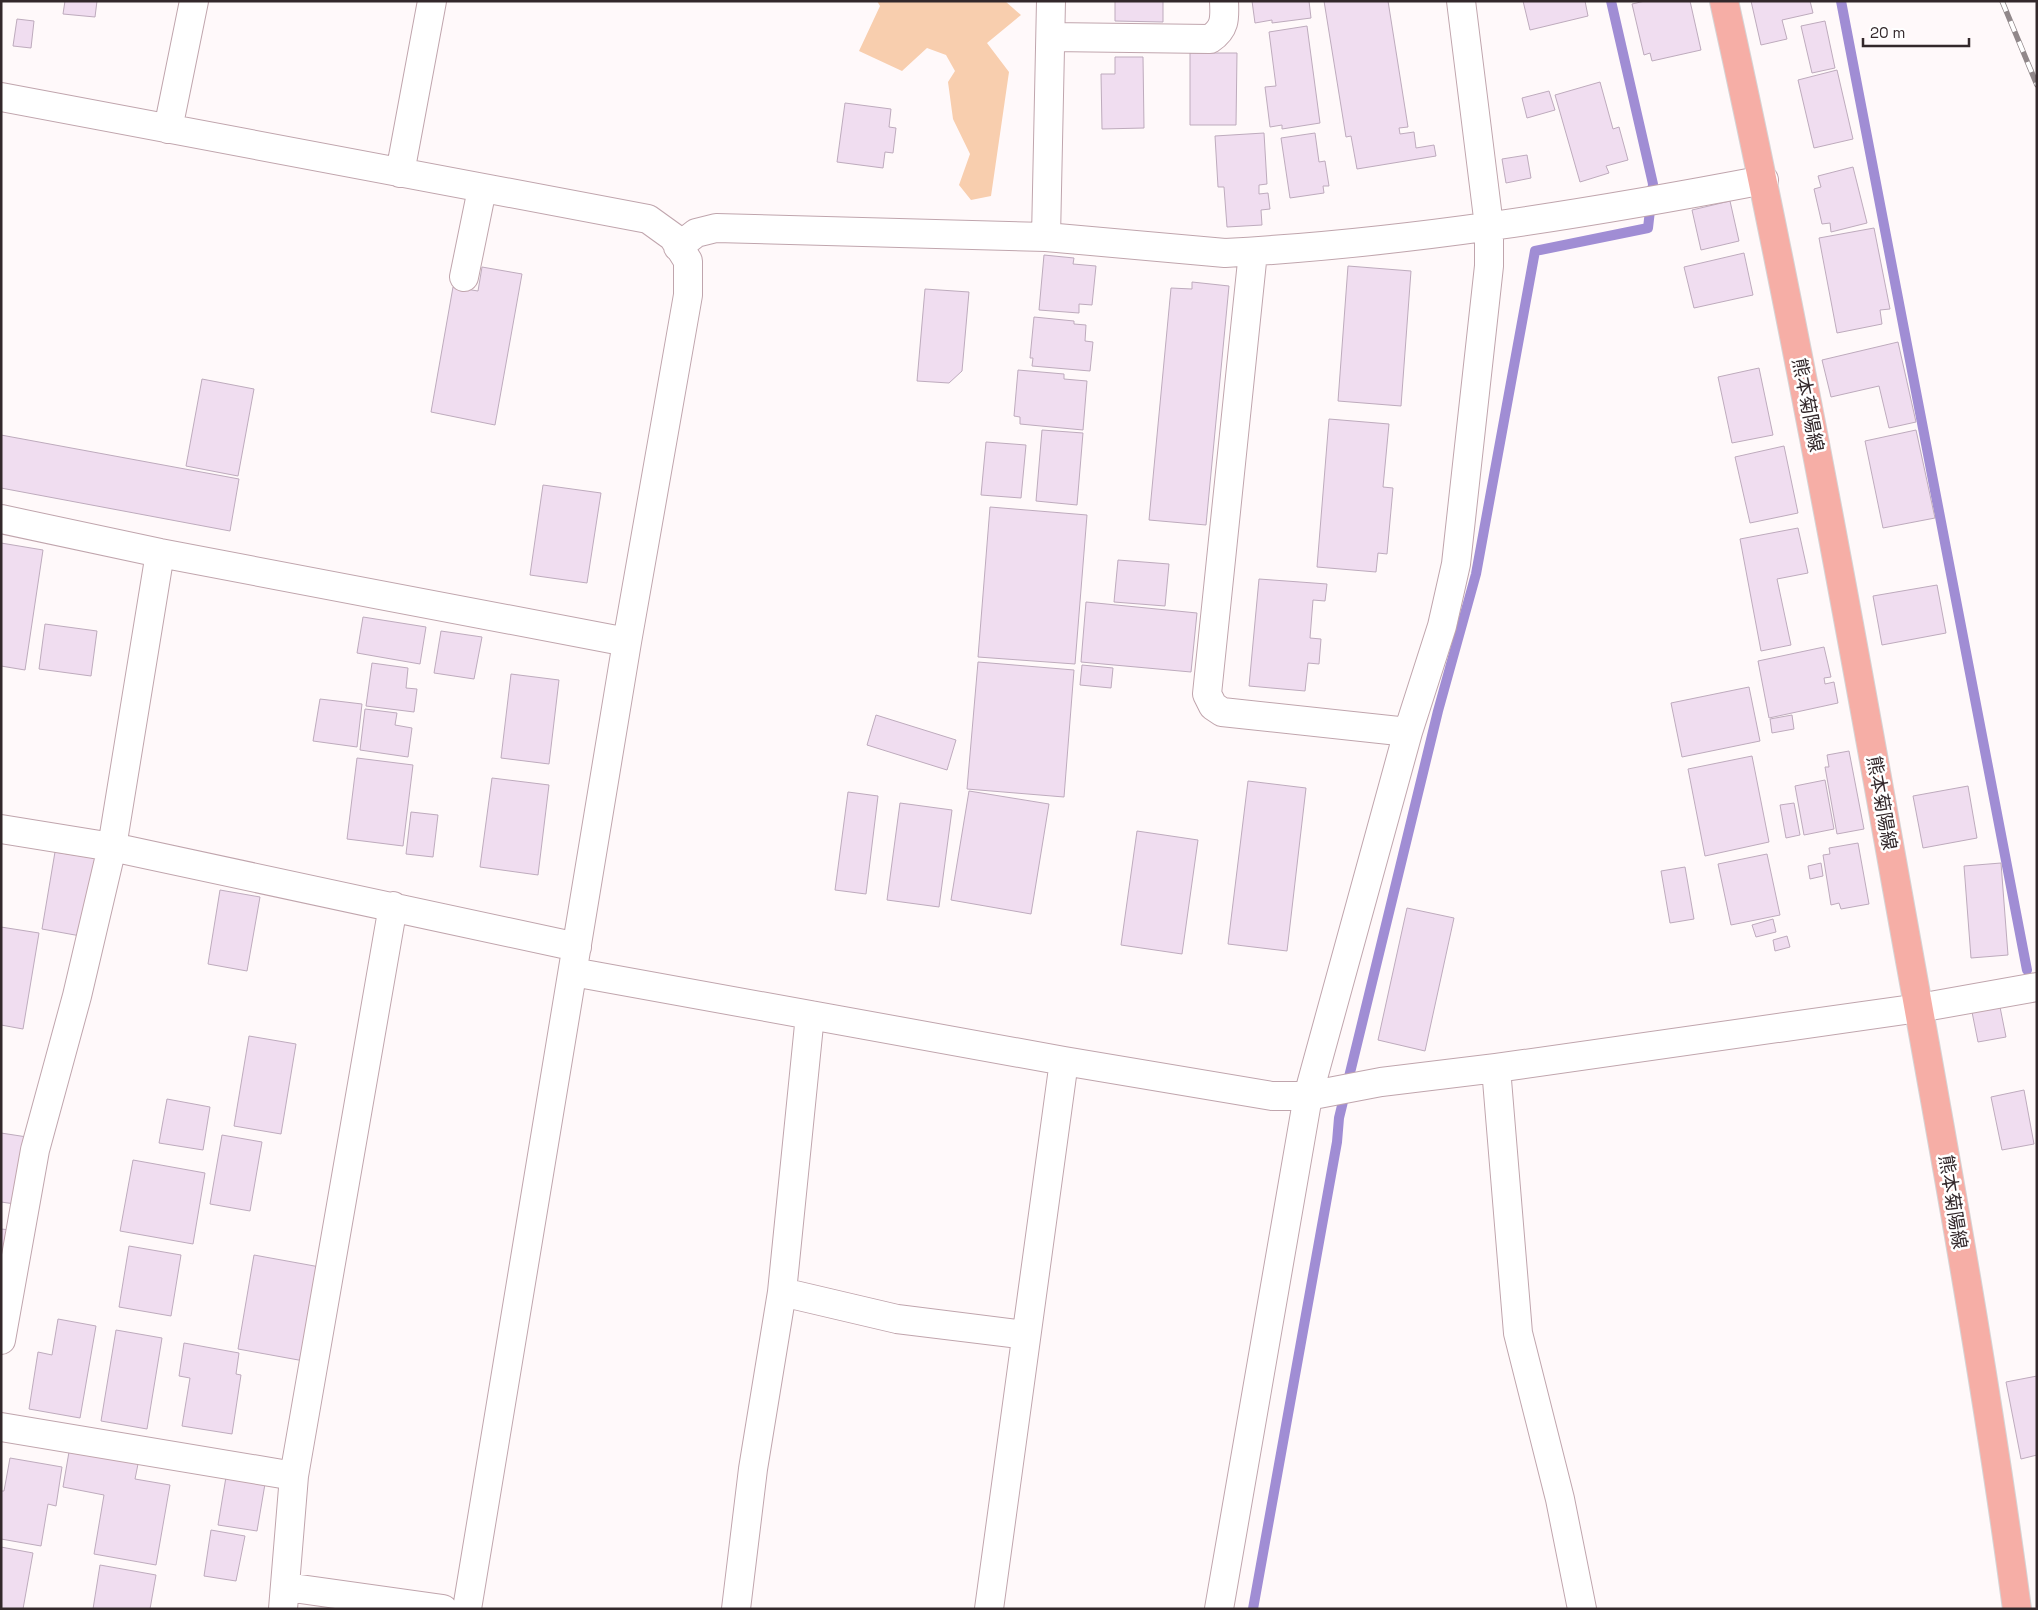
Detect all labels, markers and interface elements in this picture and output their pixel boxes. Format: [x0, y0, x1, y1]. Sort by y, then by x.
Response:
scale bar [1863, 15, 1969, 47]
text: 20 m [1870, 23, 1905, 42]
street label: 熊本菊陽線 [1787, 356, 1829, 454]
street label: 熊本菊陽線 [1861, 754, 1903, 852]
street label: 熊本菊陽線 [1933, 1153, 1973, 1251]

